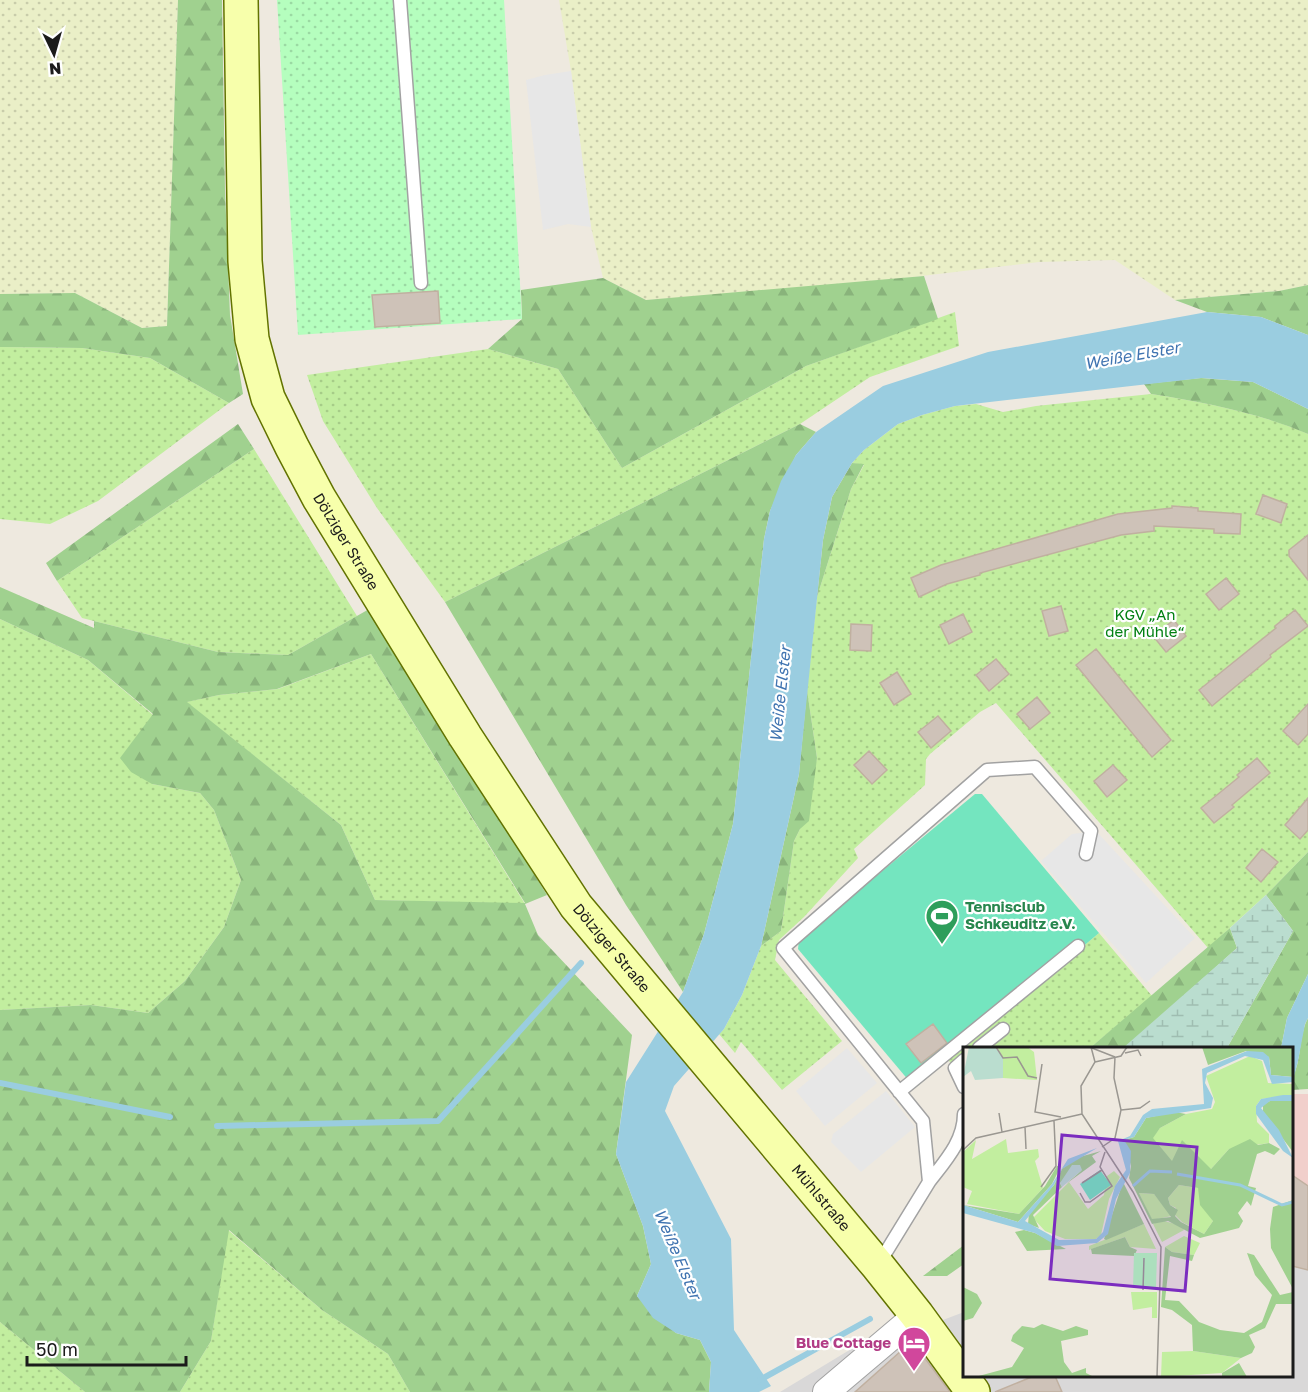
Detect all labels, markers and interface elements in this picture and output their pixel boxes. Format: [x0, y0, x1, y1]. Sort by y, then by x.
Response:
north arrow [24, 24, 84, 84]
text: N [48, 58, 62, 79]
water label: Weiße Elster [1083, 336, 1184, 373]
street label: Dölziger Straße [310, 489, 383, 593]
park label: KGV „An der Mühle“ [1105, 605, 1185, 640]
water label: Weiße Elster [765, 642, 795, 743]
place label: Tennisclub Schkeuditz e.V. [965, 897, 1076, 932]
sports icon: Tennisclub Schkeuditz e.V. [924, 898, 960, 945]
street label: Dölziger Straße [570, 899, 655, 996]
inset map [963, 1047, 1293, 1377]
street label: Mühlstraße [789, 1160, 855, 1235]
water label: Weiße Elster [650, 1206, 707, 1305]
hotel icon: Blue Cottage [896, 1325, 932, 1372]
scale bar [27, 1329, 186, 1367]
place label: Blue Cottage [796, 1333, 891, 1351]
text: 50 m [36, 1338, 78, 1360]

